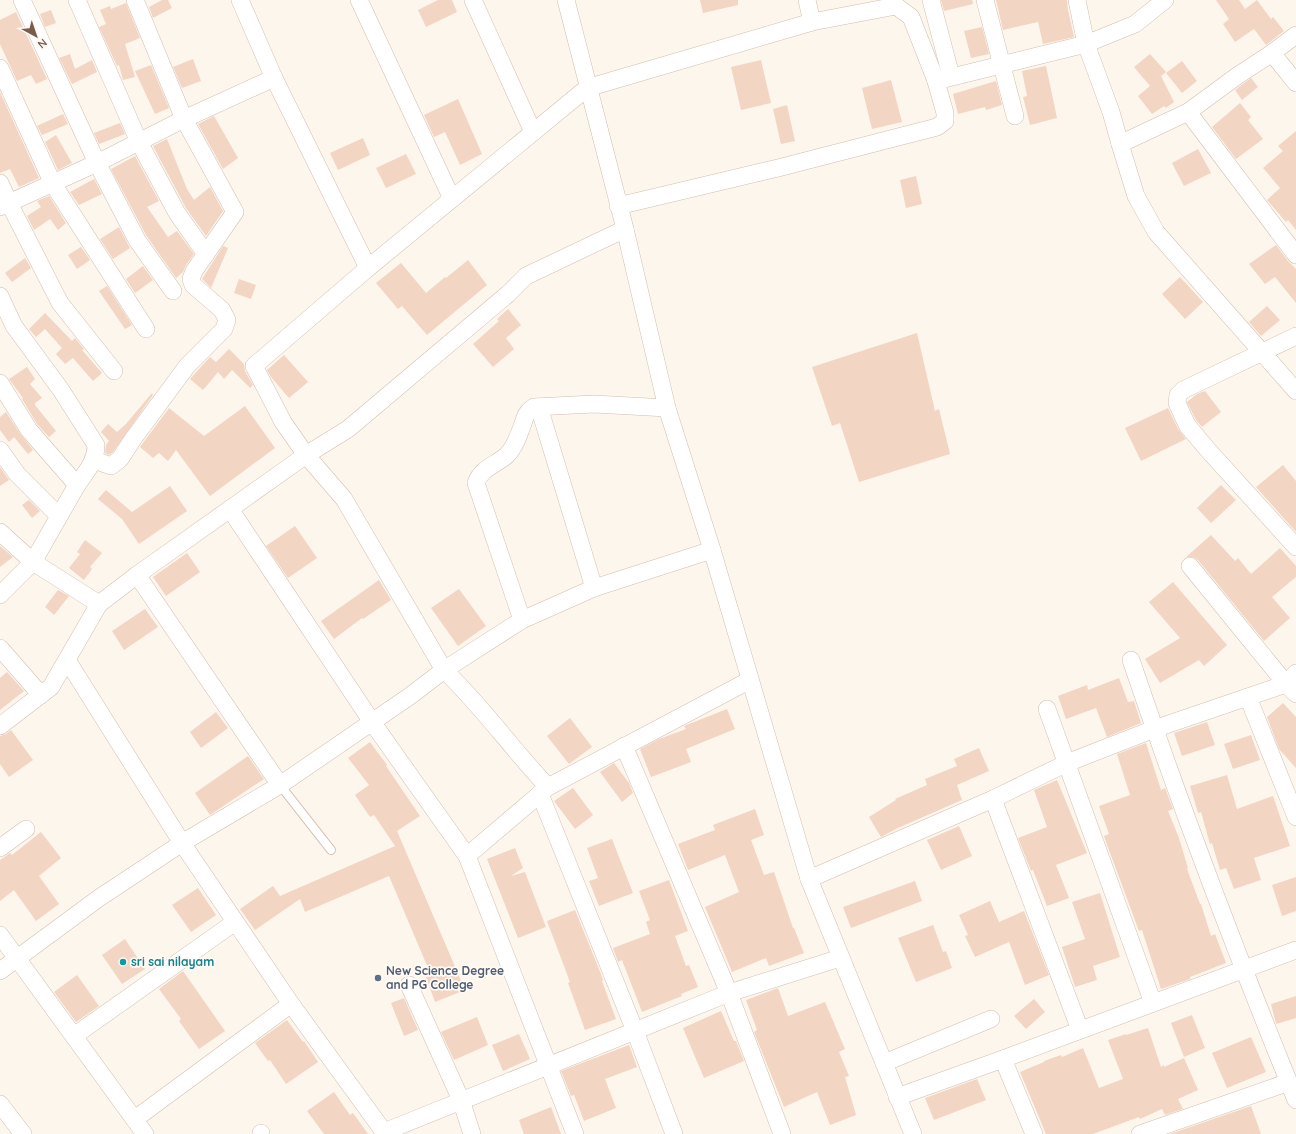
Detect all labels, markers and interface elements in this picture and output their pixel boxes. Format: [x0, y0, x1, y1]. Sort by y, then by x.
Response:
north arrow [16, 16, 56, 56]
text: N [35, 36, 50, 52]
place label: sri sai nilayam [131, 954, 214, 969]
marker: sri sai nilayam [118, 957, 128, 967]
place label: New Science Degree and PG College [386, 963, 504, 992]
marker: New Science Degree and PG College [373, 973, 383, 983]

